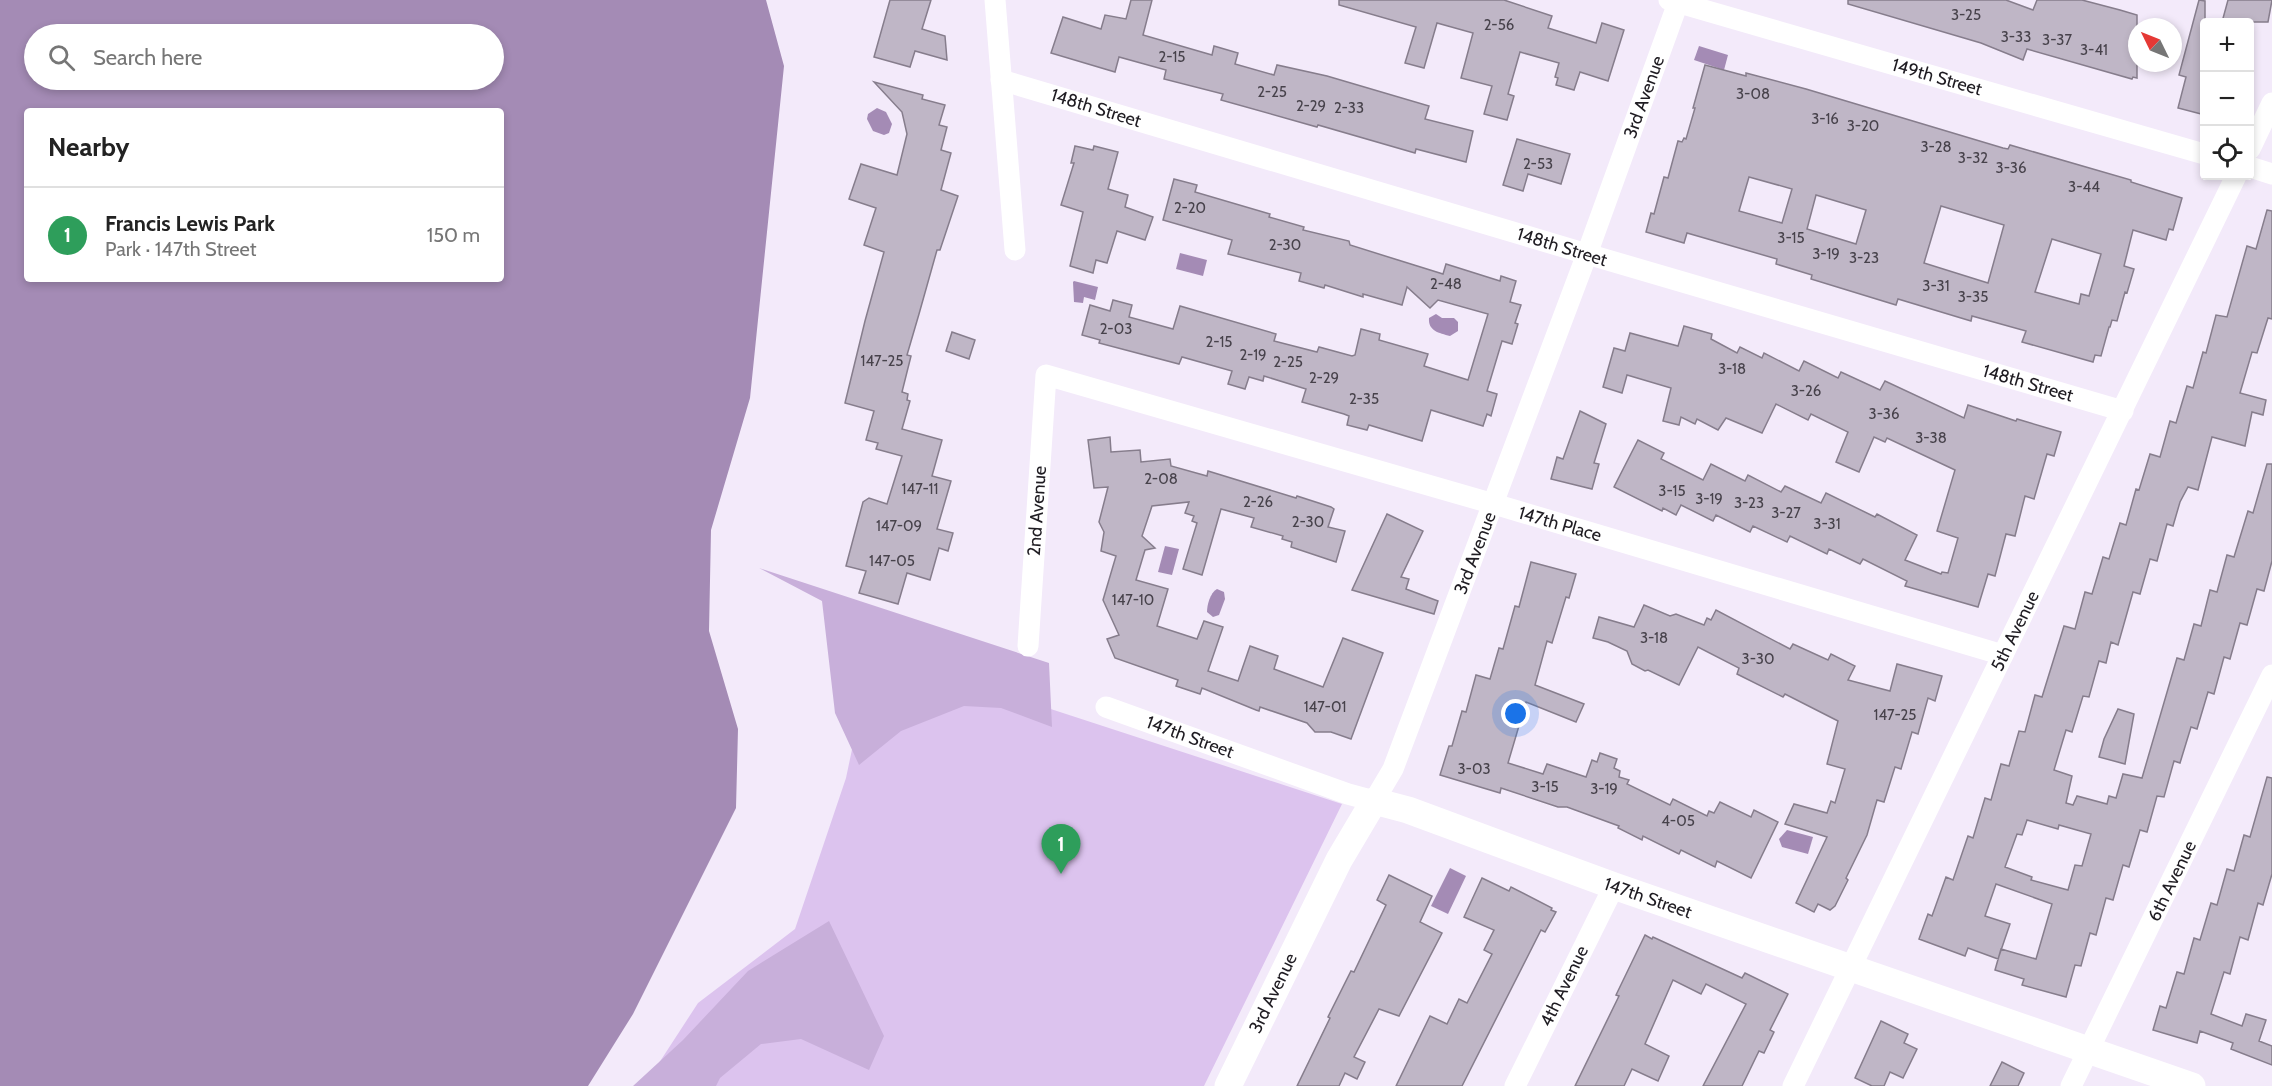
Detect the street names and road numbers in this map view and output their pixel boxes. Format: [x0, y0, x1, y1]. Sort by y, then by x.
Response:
street label: 3rd Avenue [1619, 53, 1669, 141]
street label: 149th Street [1889, 54, 1985, 100]
street label: 148th Street [1048, 84, 1144, 132]
street label: 148th Street [1514, 223, 1610, 271]
street label: 148th Street [1980, 360, 2076, 406]
street label: 2nd Avenue [1023, 465, 1051, 557]
street label: 147th Place [1516, 502, 1604, 546]
street label: 3rd Avenue [1449, 509, 1501, 597]
street label: 5th Avenue [1986, 587, 2044, 675]
street label: 147th Street [1143, 711, 1237, 763]
street label: 6th Avenue [2143, 837, 2201, 925]
street label: 147th Street [1601, 873, 1695, 923]
street label: 4th Avenue [1535, 942, 1593, 1030]
street label: 3rd Avenue [1244, 949, 1302, 1037]

